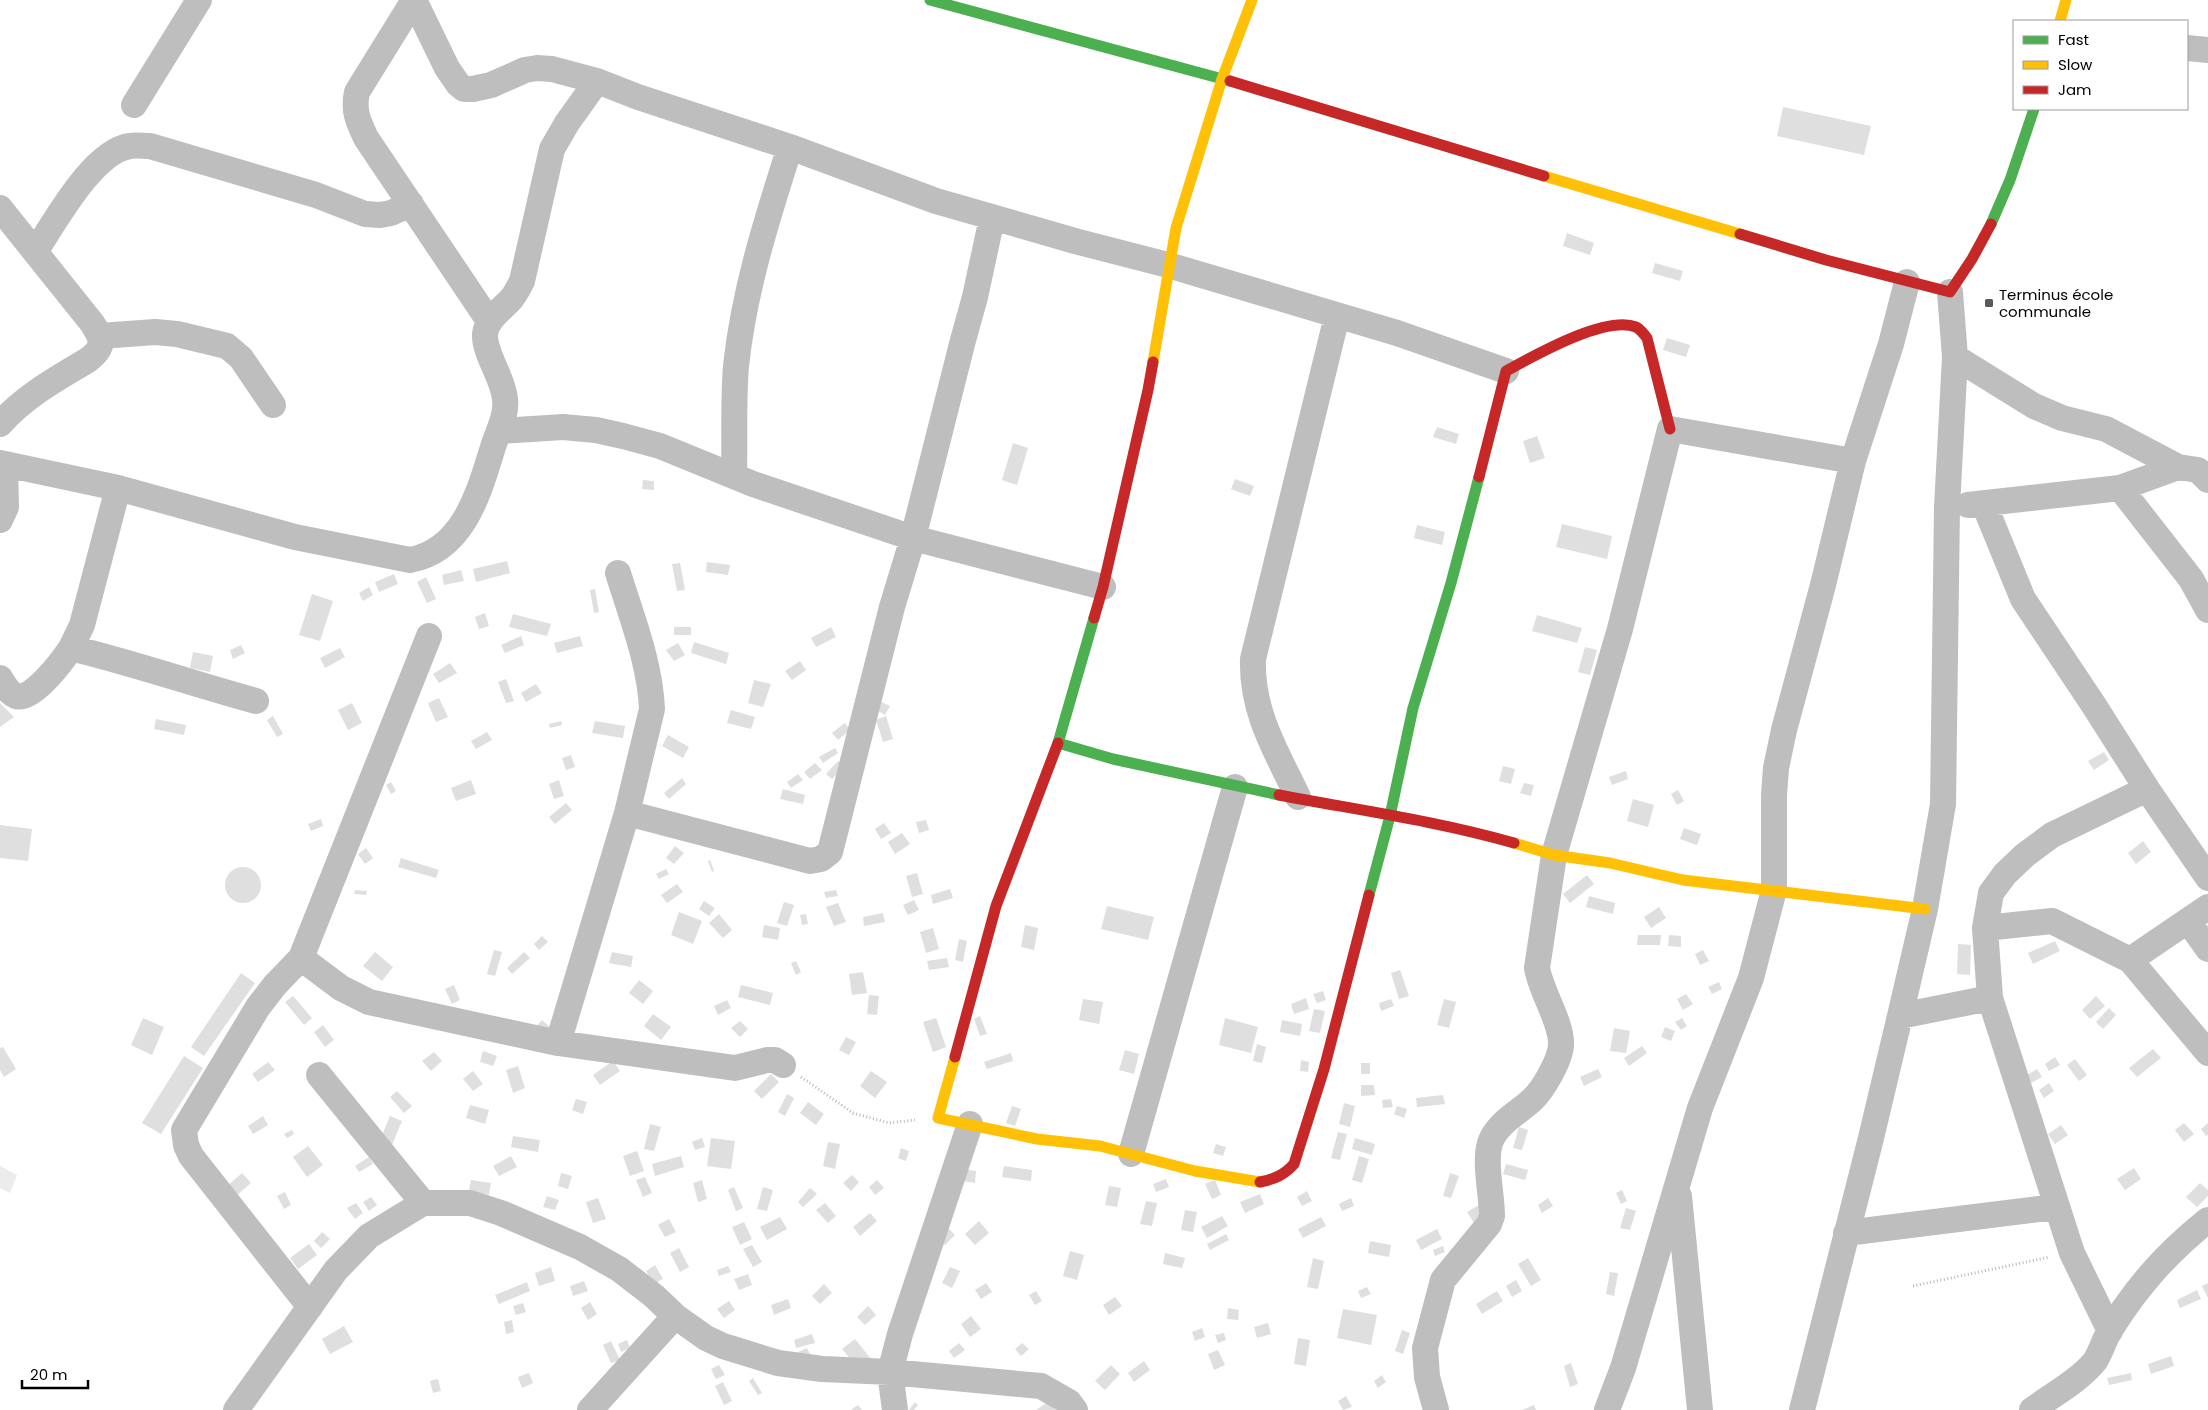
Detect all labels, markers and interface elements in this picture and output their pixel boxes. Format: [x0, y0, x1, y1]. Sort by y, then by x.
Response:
legend [2013, 20, 2188, 110]
text: Fast [2058, 29, 2089, 50]
text: Slow [2058, 54, 2093, 75]
text: Jam [2058, 79, 2092, 100]
place label: Terminus école communale [1999, 284, 2113, 322]
marker: Terminus école communale [1983, 297, 1995, 309]
scale bar [22, 1358, 89, 1390]
text: 20 m [30, 1364, 68, 1385]

